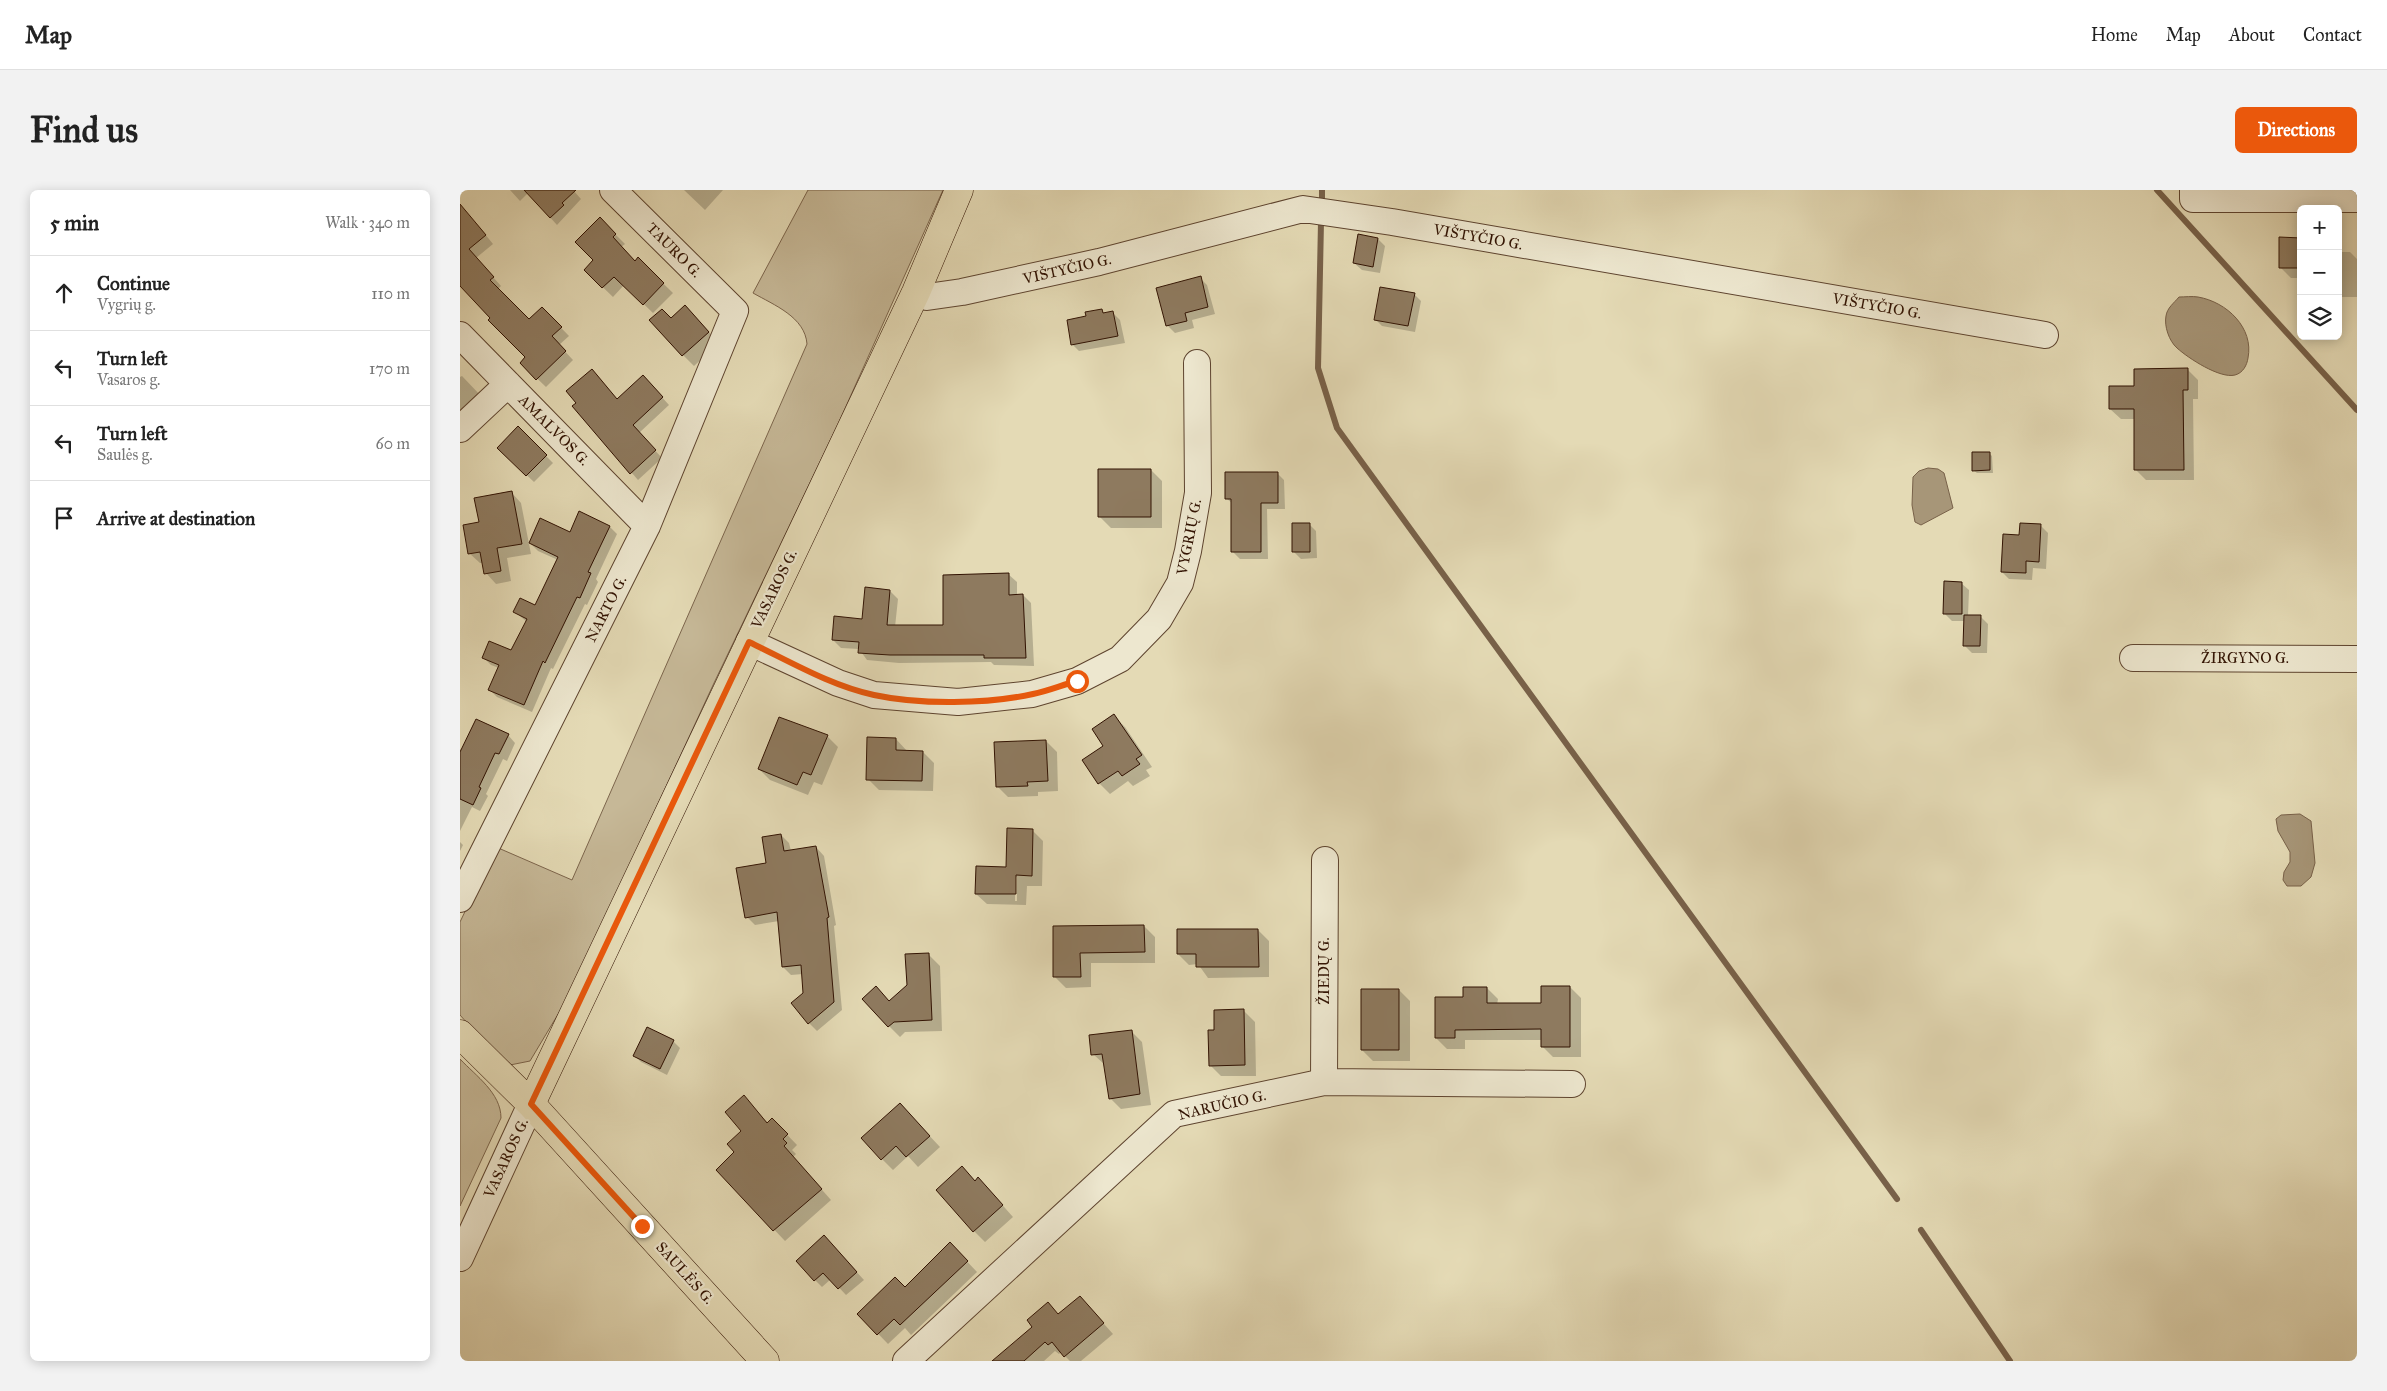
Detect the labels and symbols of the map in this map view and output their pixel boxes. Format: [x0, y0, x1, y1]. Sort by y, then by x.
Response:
street label: TAURO G. [643, 219, 705, 281]
street label: VIŠTYČIO G. [1431, 219, 1524, 254]
street label: VIŠTYČIO G. [1020, 249, 1113, 288]
street label: VIŠTYČIO G. [1830, 288, 1923, 323]
street label: AMALVOS G. [514, 390, 593, 469]
street label: VYGRIŲ G. [1173, 498, 1205, 577]
street label: VASAROS G. [747, 546, 801, 632]
street label: NARTO G. [582, 573, 630, 645]
street label: ŽIRGYNO G. [2201, 648, 2289, 667]
route start [1066, 670, 1089, 693]
street label: ŽIEDŲ G. [1314, 937, 1333, 1005]
street label: NARUČIO G. [1176, 1085, 1268, 1124]
street label: VASAROS G. [479, 1115, 532, 1202]
route end [631, 1215, 654, 1238]
street label: SAULĖS G. [652, 1238, 718, 1308]

